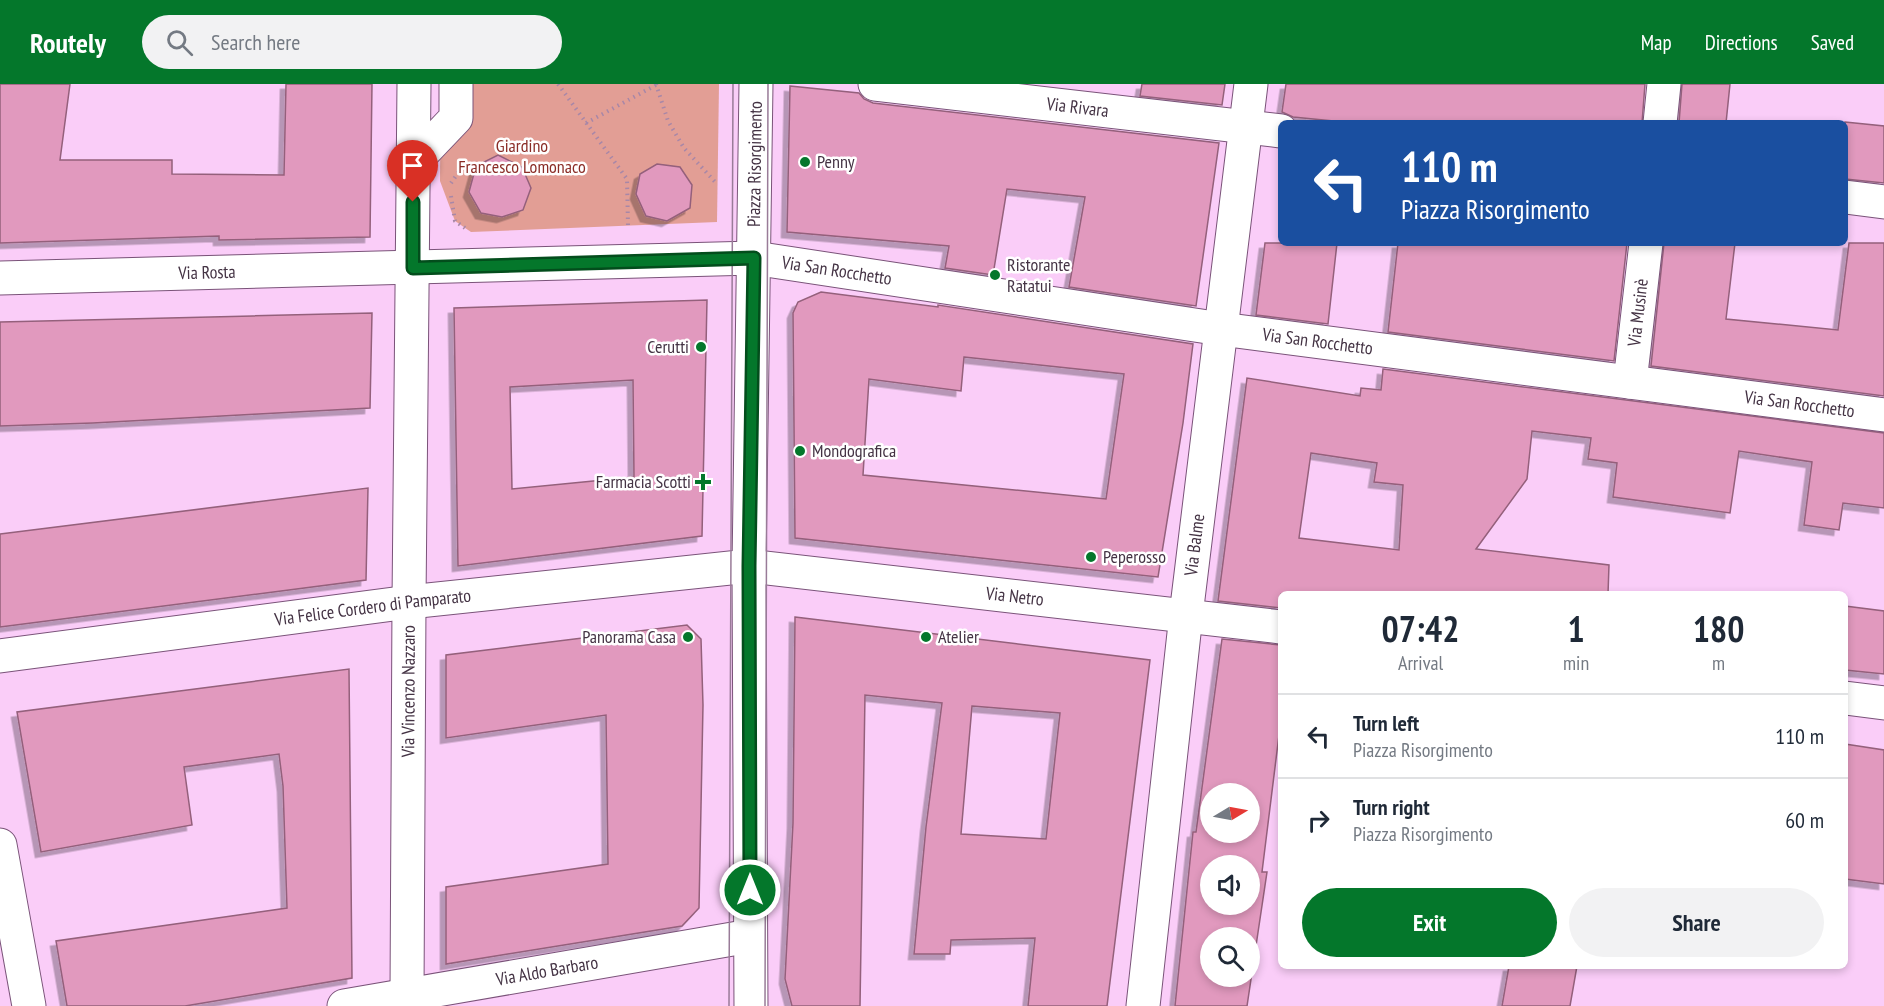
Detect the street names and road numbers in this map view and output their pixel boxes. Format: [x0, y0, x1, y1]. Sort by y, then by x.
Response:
street label: Via Rivara [1045, 92, 1110, 122]
street label: Piazza Risorgimento [742, 101, 767, 227]
street label: Via San Rocchetto [779, 250, 894, 290]
street label: Via Rosta [177, 260, 236, 284]
street label: Via Musinè [1622, 277, 1653, 348]
street label: Via San Rocchetto [1260, 322, 1374, 360]
street label: Via San Rocchetto [1742, 385, 1856, 422]
street label: Via Balme [1179, 512, 1209, 578]
street label: Via Netro [984, 581, 1045, 611]
street label: Via Felice Cordero di Pamparato [272, 583, 472, 631]
street label: Via Vincenzo Nazzaro [396, 625, 420, 758]
street label: Via Aldo Barbaro [493, 950, 600, 991]

